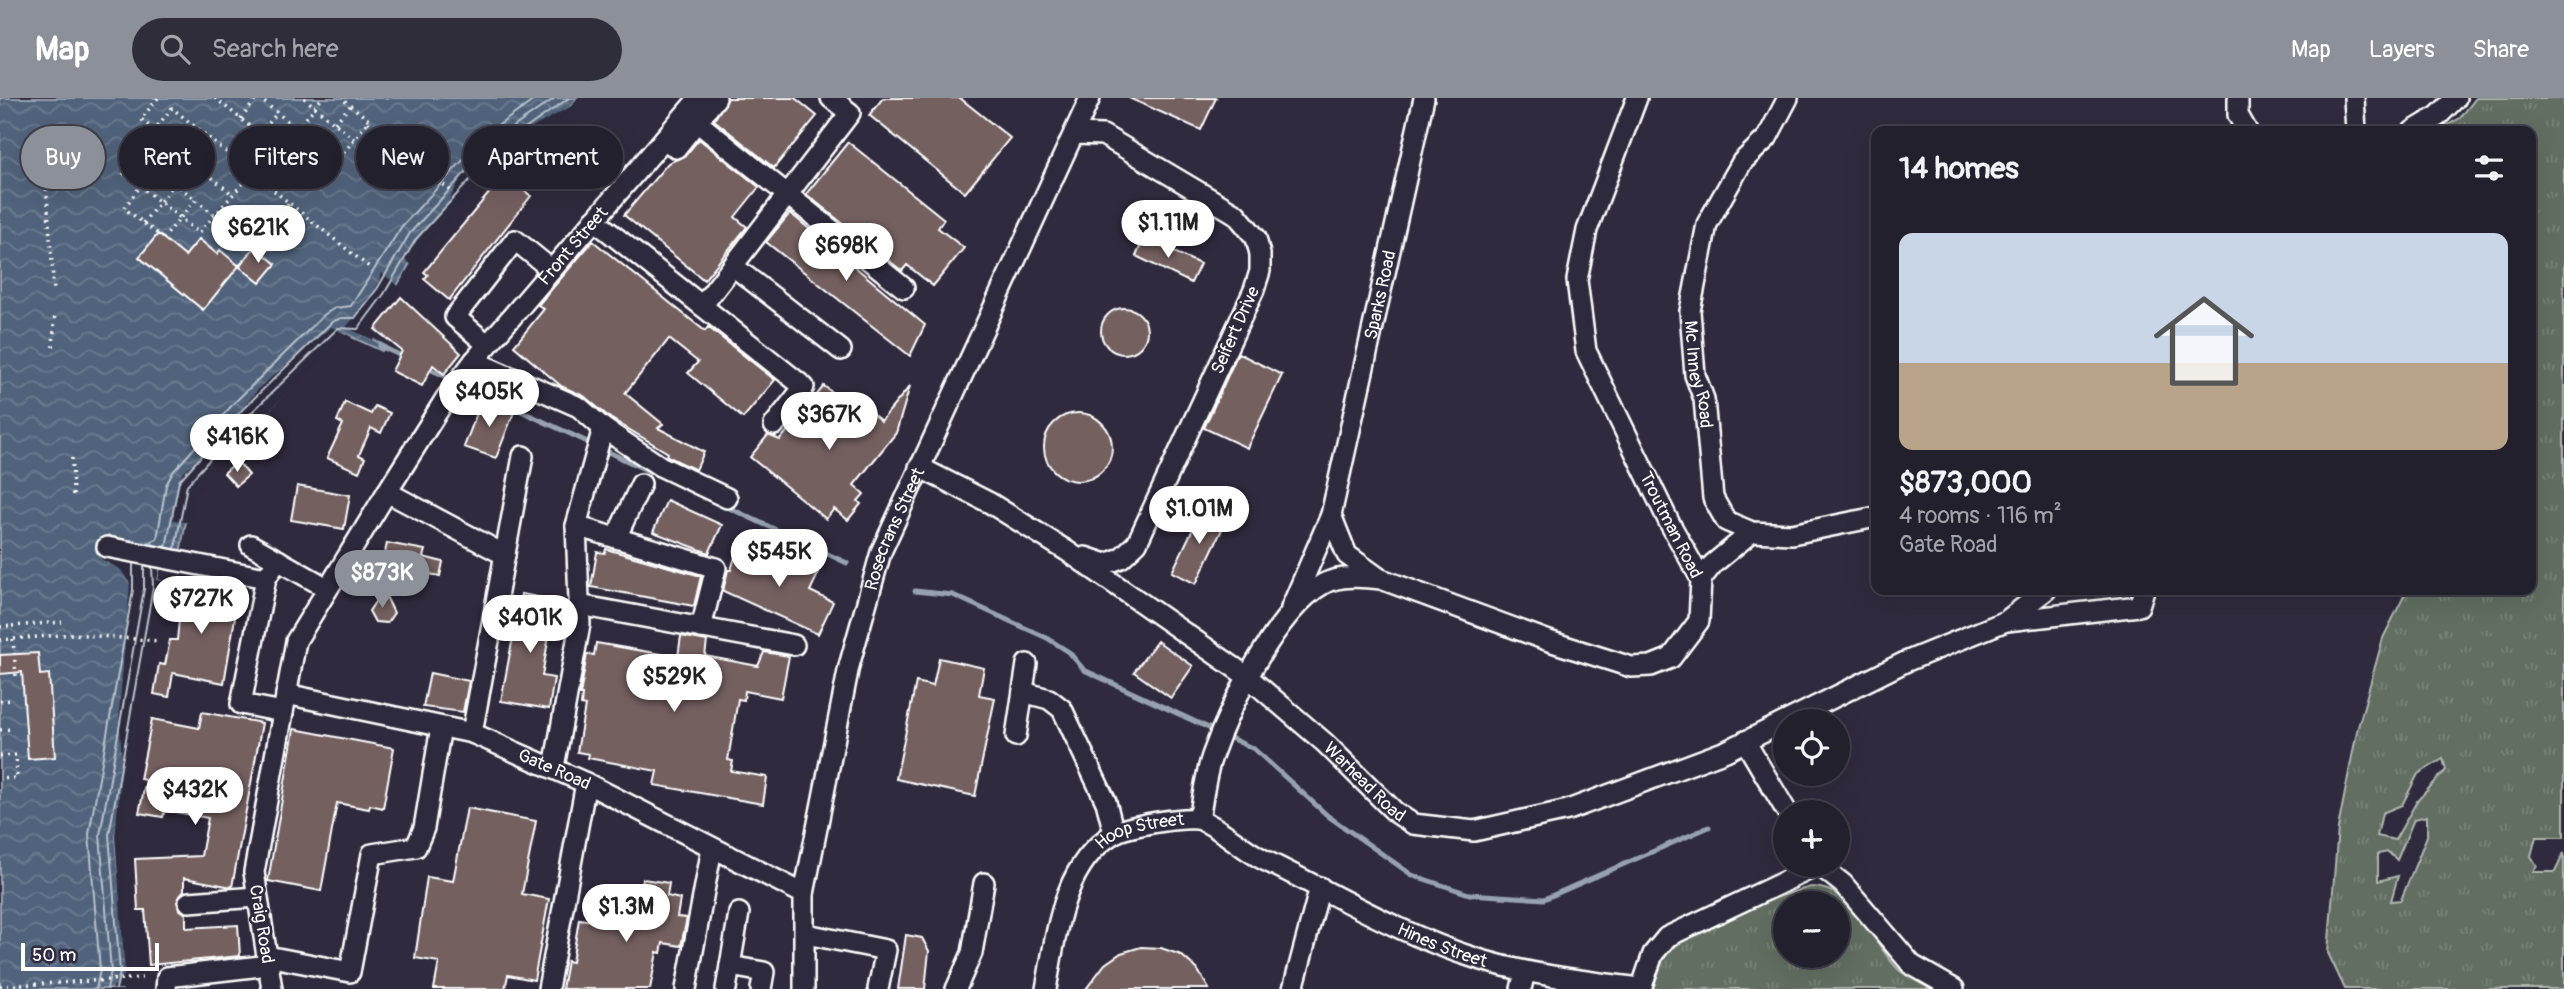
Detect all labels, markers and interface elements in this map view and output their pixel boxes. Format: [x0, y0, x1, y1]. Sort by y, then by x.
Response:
search box [132, 18, 622, 81]
text: Map [35, 29, 90, 70]
icon: search [156, 30, 194, 68]
text: Search here [212, 33, 339, 65]
text: Map [2291, 35, 2331, 64]
text: Layers [2369, 35, 2435, 64]
text: Share [2473, 35, 2529, 64]
chip: Buy [21, 126, 105, 189]
chip: Rent [119, 126, 215, 189]
chip: Filters [229, 126, 342, 189]
chip: New [356, 126, 449, 189]
chip: Apartment [463, 126, 623, 189]
icon: filters [2470, 149, 2508, 187]
text: 14 homes [1899, 150, 2019, 187]
pin: $1.11M [1111, 200, 1225, 260]
street label: Front Street [533, 201, 614, 290]
pin: $621K [209, 206, 307, 265]
text: $1.11M [1137, 208, 1199, 237]
text: $621K [227, 213, 289, 242]
pin: $698K [797, 223, 895, 283]
text: $698K [814, 231, 878, 260]
street label: Sparks Road [1359, 248, 1402, 342]
icon: home [2141, 278, 2267, 404]
street label: Seifert Drive [1206, 283, 1265, 378]
street label: Mc Inney Road [1679, 320, 1718, 429]
pin: $405K [440, 370, 538, 429]
text: $405K [455, 377, 523, 406]
pin: $367K [780, 392, 878, 452]
text: $367K [797, 400, 861, 429]
pin: $416K [188, 414, 286, 474]
text: $416K [206, 422, 268, 451]
street label: Rosecrans Street [860, 463, 931, 593]
text: $873,000 [1899, 464, 2032, 501]
street label: Troutman Road [1634, 468, 1707, 582]
pin: $1.01M [1142, 486, 1256, 546]
text: $1.01M [1165, 494, 1233, 523]
text: 4 rooms · 116 m² [1899, 501, 2062, 530]
pin: $545K [730, 530, 828, 589]
text: Gate Road [1899, 530, 1998, 559]
text: $545K [747, 537, 811, 566]
pin: $873K [333, 550, 431, 610]
text: $873K [351, 558, 413, 587]
pin: $727K [152, 576, 250, 636]
text: $727K [169, 584, 233, 613]
pin: $401K [481, 596, 579, 655]
text: $401K [498, 603, 562, 632]
pin: $529K [625, 654, 723, 714]
text: $529K [642, 662, 706, 691]
map controls [1773, 709, 1850, 968]
button: locate [1773, 709, 1850, 786]
street label: Warhead Road [1319, 737, 1410, 828]
street label: Gate Road [514, 744, 594, 796]
pin: $432K [146, 768, 244, 827]
text: $432K [162, 775, 228, 804]
button: + [1773, 800, 1850, 877]
street label: Hoop Street [1090, 808, 1186, 855]
street label: Craig Road [244, 883, 279, 965]
pin: $1.3M [577, 884, 675, 944]
button: − [1773, 891, 1850, 968]
text: $1.3M [598, 892, 654, 921]
street label: Hines Street [1394, 918, 1490, 973]
scale bar [21, 940, 159, 972]
text: 50 m [32, 943, 76, 967]

